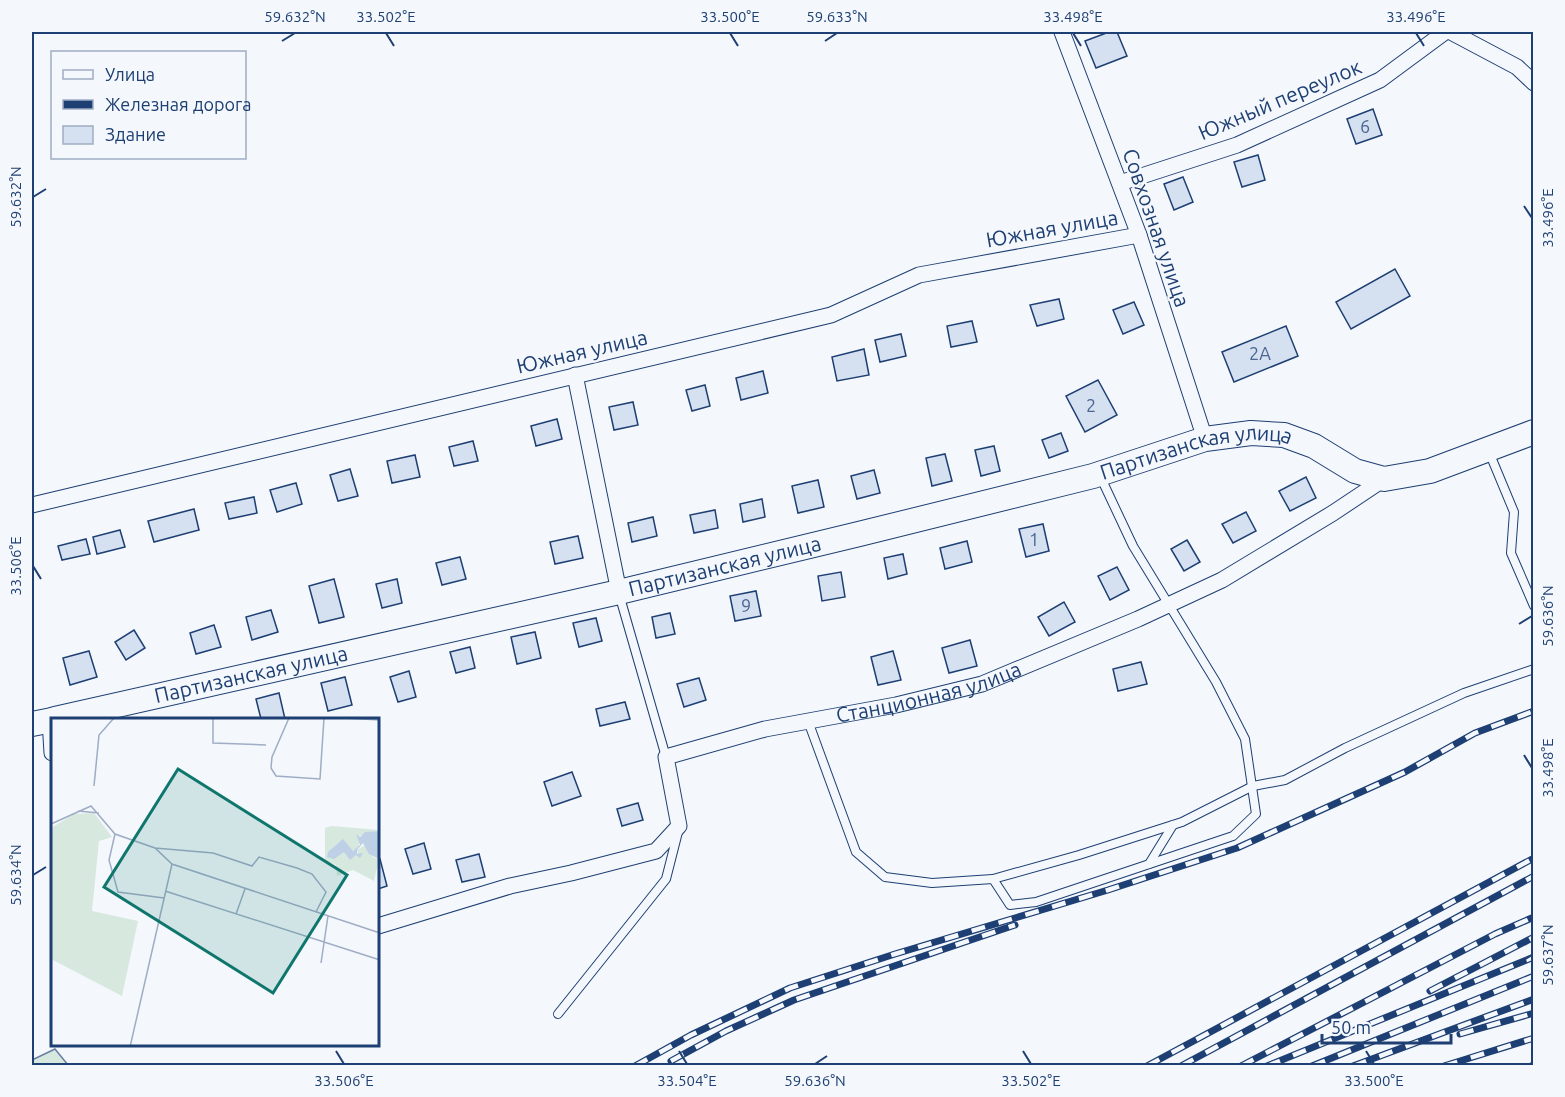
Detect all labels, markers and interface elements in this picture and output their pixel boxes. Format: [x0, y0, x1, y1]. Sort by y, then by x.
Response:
text: 59.632°N [264, 8, 326, 25]
text: 33.502°E [356, 8, 416, 25]
text: 33.500°E [700, 8, 760, 25]
text: 59.633°N [806, 8, 868, 25]
text: 33.498°E [1043, 8, 1103, 25]
text: 33.496°E [1386, 8, 1446, 25]
legend [51, 51, 246, 159]
street label: Южный переулок [1194, 54, 1365, 144]
text: Улица [105, 64, 155, 84]
text: Железная дорога [105, 94, 252, 114]
house number: 6 [1360, 116, 1370, 136]
text: Здание [105, 124, 166, 144]
street label: Совхозная улица [1119, 145, 1195, 310]
text: 59.632°N [7, 166, 24, 228]
text: 33.496°E [1539, 188, 1556, 248]
street label: Южная улица [984, 205, 1120, 251]
street label: Южная улица [514, 324, 650, 378]
house number: 2А [1249, 343, 1271, 363]
house number: 2 [1086, 395, 1096, 415]
street label: Партизанская улица [1097, 419, 1296, 484]
house number: 1 [1029, 529, 1039, 549]
street label: Партизанская улица [626, 531, 823, 600]
text: 33.506°E [7, 536, 24, 596]
text: 59.636°N [1539, 585, 1556, 647]
house number: 9 [741, 595, 751, 615]
street label: Партизанская улица [152, 640, 350, 707]
street label: Станционная улица [834, 656, 1025, 727]
inset map [51, 718, 380, 1046]
text: 33.498°E [1539, 738, 1556, 798]
text: 59.634°N [7, 844, 24, 906]
text: 59.637°N [1539, 924, 1556, 986]
scale bar [1322, 1007, 1451, 1045]
text: 50 m [1331, 1017, 1371, 1037]
text: 33.506°E [314, 1072, 374, 1089]
text: 33.504°E [657, 1072, 717, 1089]
text: 59.636°N [784, 1072, 846, 1089]
text: 33.502°E [1001, 1072, 1061, 1089]
text: 33.500°E [1344, 1072, 1404, 1089]

